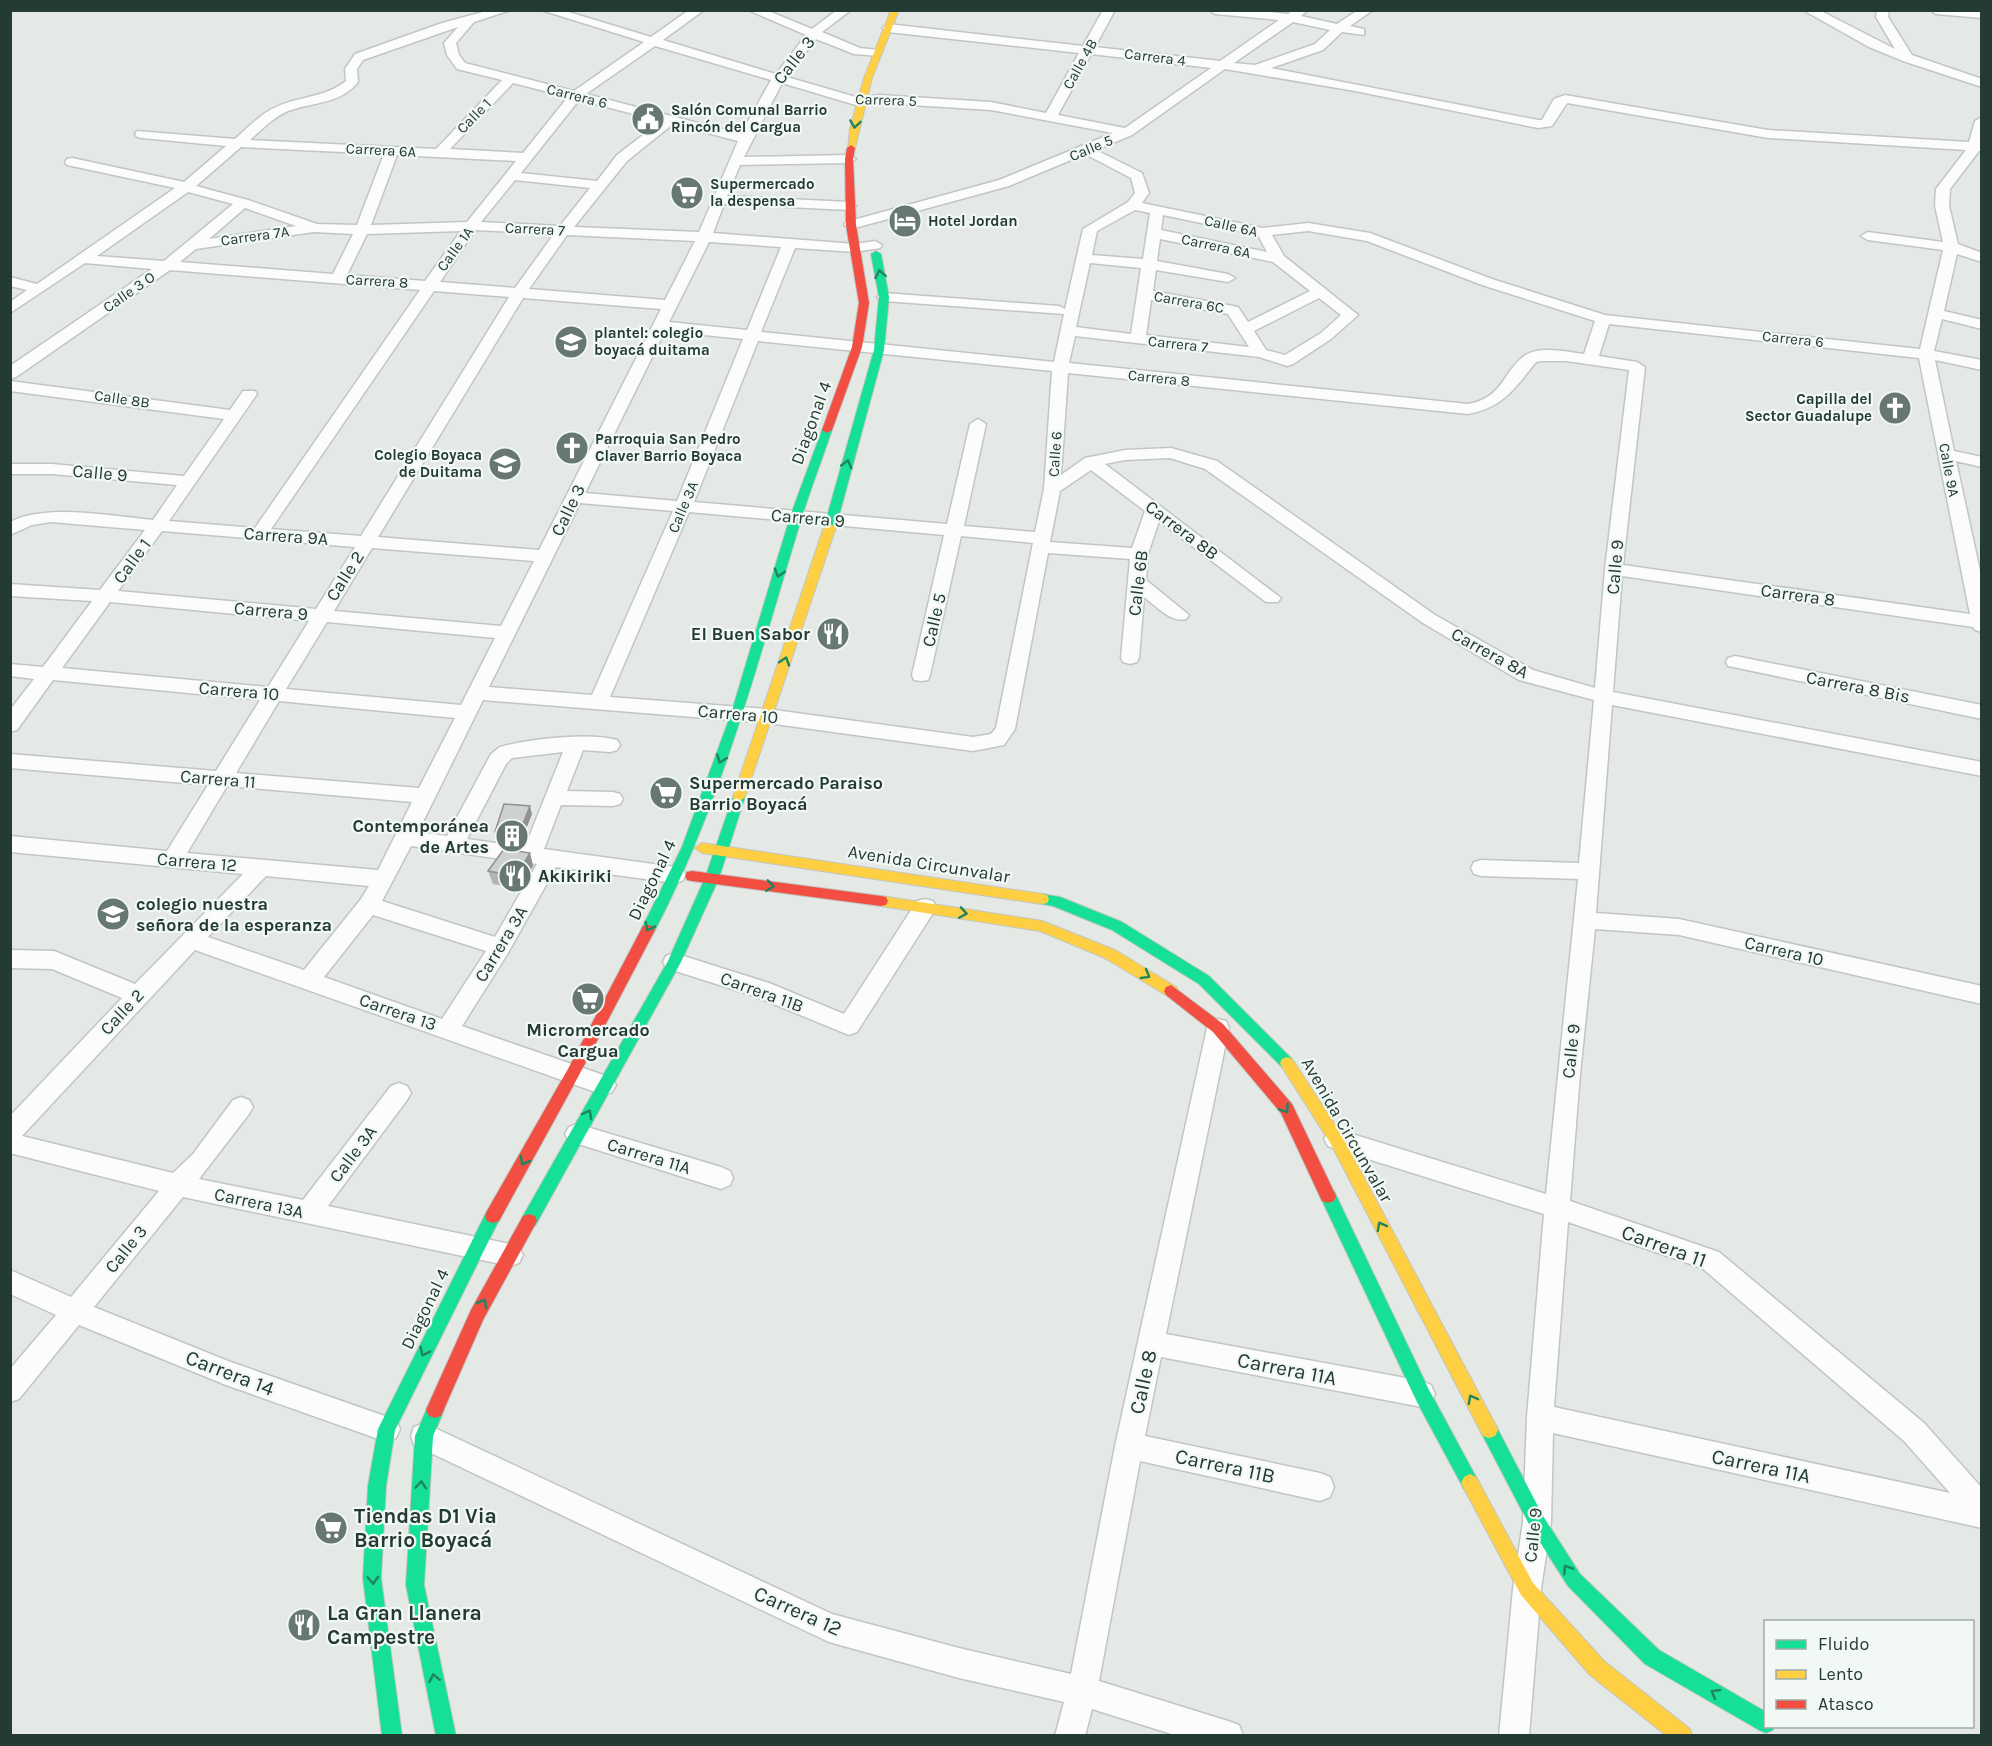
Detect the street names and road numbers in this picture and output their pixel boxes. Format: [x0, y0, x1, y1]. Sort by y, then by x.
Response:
street label: Calle 3 [768, 31, 820, 89]
street label: Calle 4B [1059, 36, 1101, 92]
street label: Carrera 4 [1123, 44, 1187, 70]
street label: Carrera 6 [545, 80, 609, 112]
street label: Carrera 5 [855, 90, 917, 110]
street label: Calle 1 [453, 95, 495, 137]
street label: Calle 5 [1066, 131, 1116, 165]
street label: Carrera 6A [345, 139, 417, 161]
street label: Calle 6A [1203, 211, 1260, 241]
street label: Carrera 7 [504, 218, 566, 240]
street label: Carrera 7A [220, 222, 291, 250]
street label: Calle 1A [433, 223, 477, 275]
street label: Carrera 6A [1180, 230, 1253, 262]
street label: Calle 3 O [100, 268, 158, 316]
street label: Carrera 8 [345, 270, 409, 292]
street label: Carrera 6C [1152, 287, 1226, 317]
street label: Carrera 6 [1761, 327, 1825, 351]
street label: Carrera 7 [1147, 332, 1209, 356]
street label: Carrera 8 [1127, 366, 1191, 390]
street label: Diagonal 4 [786, 378, 836, 468]
street label: Calle 8B [93, 386, 151, 412]
street label: Calle 6 [1044, 431, 1066, 477]
street label: Calle 9A [1935, 442, 1963, 499]
street label: Calle 9 [72, 460, 128, 486]
street label: Calle 3A [664, 478, 702, 536]
street label: Calle 3 [546, 480, 590, 540]
street label: Carrera 8B [1141, 495, 1223, 565]
street label: Carrera 9 [770, 504, 846, 532]
street label: Carrera 9A [243, 522, 329, 550]
street label: Calle 1 [108, 534, 156, 588]
street label: Calle 9 [1602, 539, 1628, 595]
street label: Calle 2 [321, 547, 369, 605]
street label: Calle 6B [1123, 549, 1153, 617]
street label: Carrera 8 [1759, 579, 1837, 611]
street label: Calle 5 [917, 591, 951, 649]
street label: Carrera 9 [233, 597, 309, 625]
street label: Carrera 8A [1447, 623, 1533, 683]
street label: Carrera 8 Bis [1804, 666, 1912, 708]
street label: Carrera 10 [198, 677, 280, 705]
street label: Carrera 10 [697, 700, 779, 728]
street label: Carrera 11 [179, 765, 257, 793]
street label: Diagonal 4 [623, 836, 681, 924]
street label: Avenida Circunvalar [846, 840, 1012, 888]
street label: Carrera 12 [156, 848, 238, 876]
street label: Carrera 3A [470, 902, 532, 986]
street label: Carrera 10 [1742, 931, 1826, 971]
street label: Carrera 11B [717, 967, 807, 1017]
street label: Calle 2 [95, 984, 149, 1040]
street label: Carrera 13 [356, 988, 440, 1036]
street label: Calle 9 [1557, 1023, 1585, 1079]
street label: Avenida Circunvalar [1297, 1054, 1398, 1207]
street label: Calle 3A [325, 1121, 381, 1187]
street label: Carrera 11A [605, 1133, 693, 1179]
street label: Carrera 13A [212, 1183, 306, 1223]
street label: Carrera 11 [1618, 1220, 1710, 1272]
street label: Calle 3 [100, 1221, 152, 1277]
street label: Diagonal 4 [396, 1265, 454, 1353]
street label: Carrera 14 [182, 1345, 278, 1401]
street label: Calle 8 [1125, 1348, 1161, 1416]
street label: Carrera 11A [1235, 1348, 1339, 1390]
street label: Carrera 11B [1173, 1444, 1277, 1488]
street label: Carrera 11A [1709, 1444, 1813, 1488]
street label: Calle 9 [1519, 1507, 1547, 1563]
street label: Carrera 12 [750, 1581, 846, 1641]

